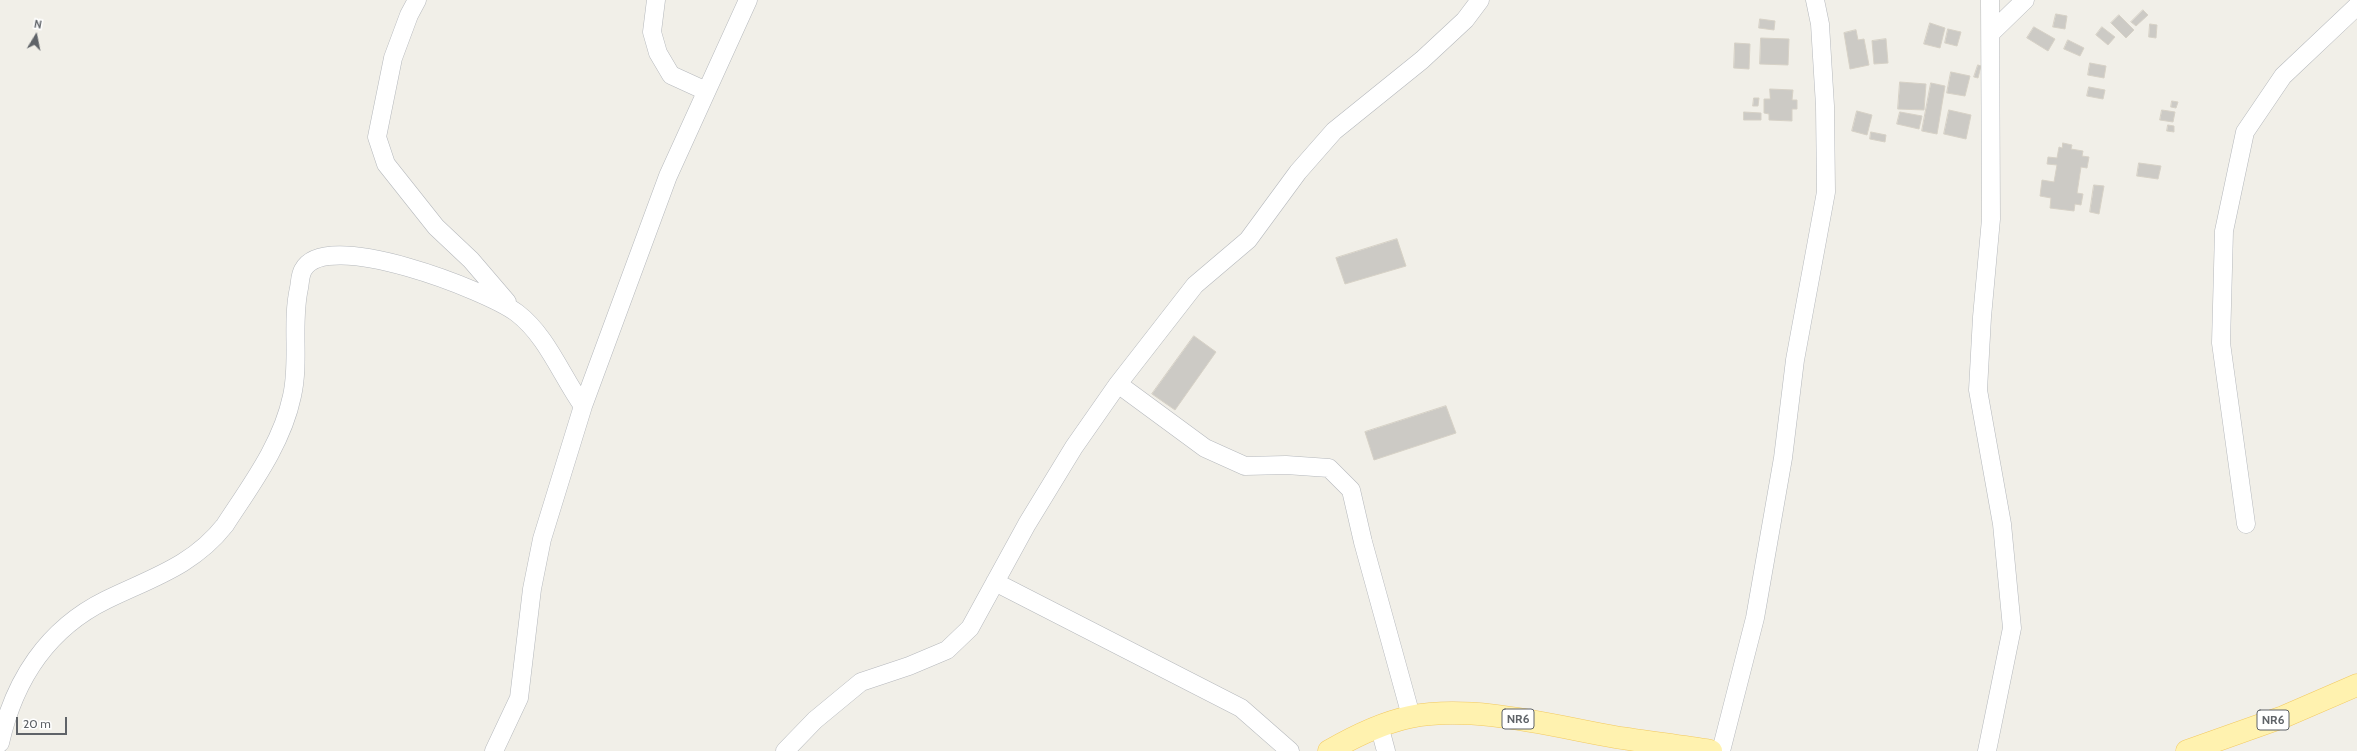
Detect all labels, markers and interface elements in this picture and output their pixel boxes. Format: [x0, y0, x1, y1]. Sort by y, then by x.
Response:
north arrow [16, 16, 56, 56]
text: N [33, 17, 43, 32]
scale bar [18, 709, 69, 735]
road number: NR6 [1502, 709, 1534, 729]
road number: NR6 [2257, 710, 2289, 730]
text: 20 m [23, 716, 51, 731]

